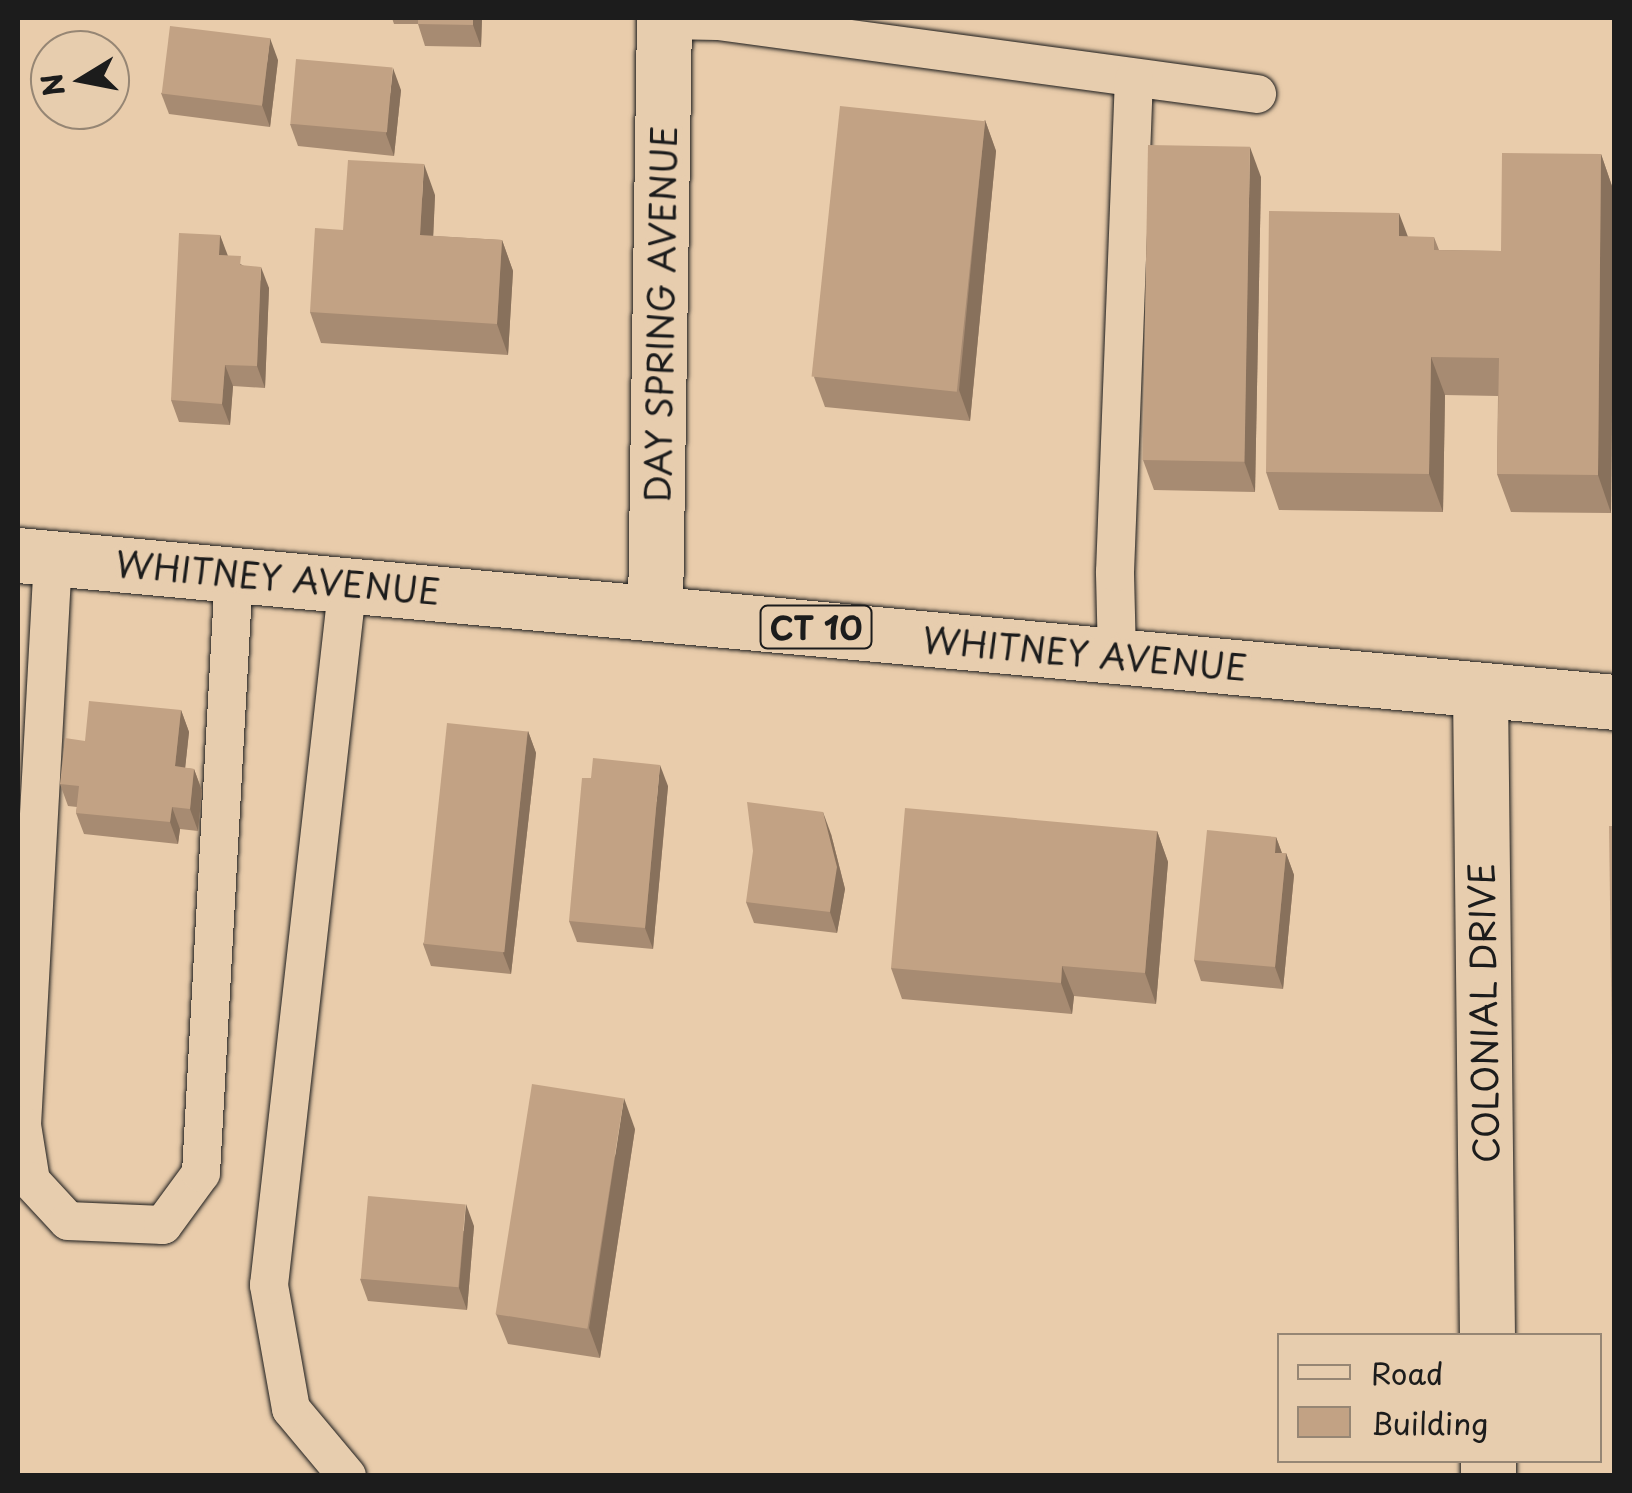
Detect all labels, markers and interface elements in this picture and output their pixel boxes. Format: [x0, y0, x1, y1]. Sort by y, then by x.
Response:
north arrow [30, 30, 130, 130]
text: N [29, 70, 75, 100]
street label: DAY SPRING AVENUE [636, 124, 684, 504]
street label: WHITNEY AVENUE [114, 542, 442, 612]
road number: CT 10 [758, 600, 874, 654]
street label: WHITNEY AVENUE [921, 618, 1249, 688]
street label: COLONIAL DRIVE [1459, 862, 1507, 1164]
legend [1277, 1333, 1602, 1463]
text: Road [1371, 1350, 1444, 1395]
text: Building [1371, 1400, 1488, 1445]

